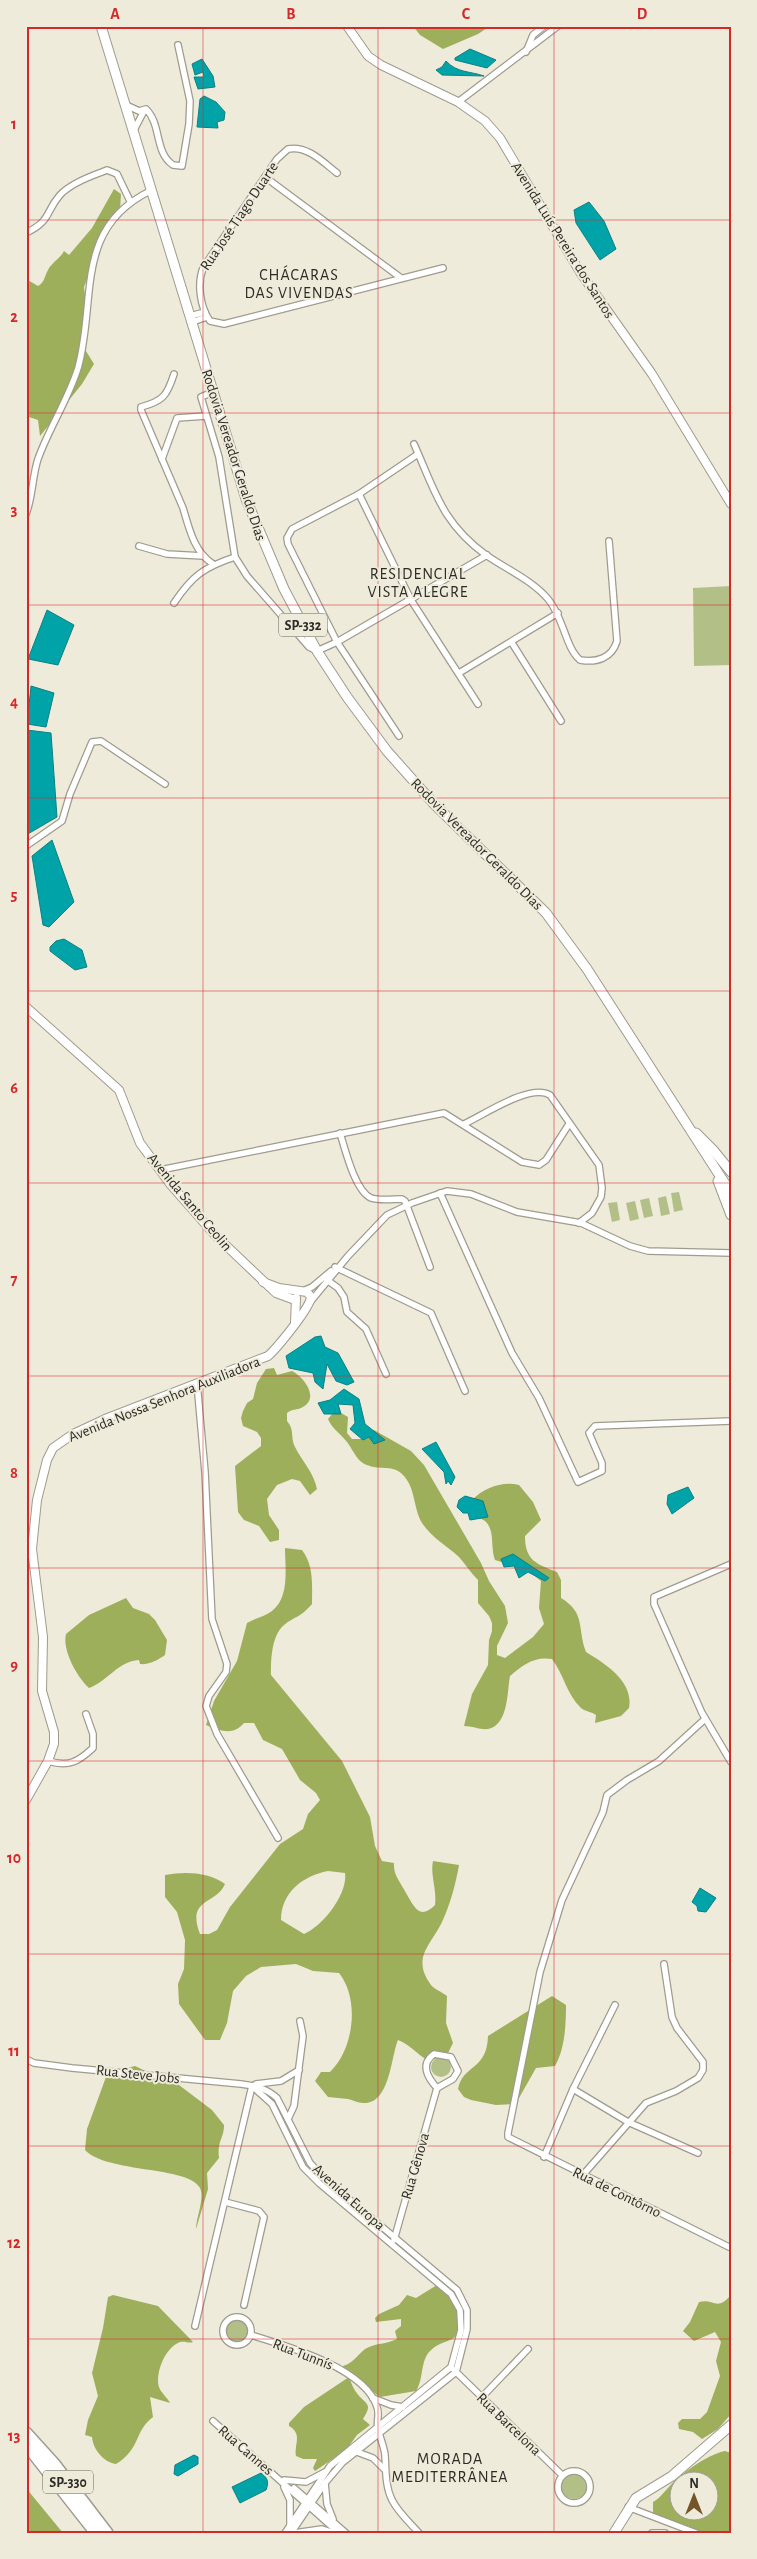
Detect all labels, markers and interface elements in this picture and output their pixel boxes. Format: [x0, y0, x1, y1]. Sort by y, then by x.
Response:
text: A [110, 6, 120, 22]
text: B [286, 6, 296, 22]
text: C [462, 6, 471, 22]
text: D [637, 6, 648, 22]
text: 1 [11, 116, 17, 132]
street label: Rua José Tiago Duarte [198, 159, 281, 273]
street label: Avenida Luís Pereira dos Santos [508, 160, 617, 321]
district label: CHÁCARAS DAS VIVENDAS [244, 265, 354, 301]
text: 2 [10, 309, 18, 325]
street label: Rodovia Vereador Geraldo Dias [199, 367, 268, 543]
text: 3 [11, 502, 18, 518]
district label: RESIDENCIAL VISTA ALEGRE [367, 566, 469, 600]
road number: SP-332 [279, 614, 327, 636]
text: 4 [10, 694, 18, 710]
street label: Rodovia Vereador Geraldo Dias [408, 776, 545, 913]
text: 5 [11, 887, 18, 903]
text: 6 [10, 1080, 18, 1096]
street label: Avenida Santo Ceolin [144, 1151, 235, 1254]
text: 7 [11, 1272, 18, 1288]
street label: Avenida Nossa Senhora Auxiliadora [66, 1354, 262, 1445]
text: 8 [10, 1465, 18, 1481]
text: 9 [10, 1657, 18, 1673]
text: 10 [7, 1850, 21, 1866]
text: 11 [8, 2043, 20, 2059]
street label: Rua Steve Jobs [95, 2063, 181, 2086]
street label: Rua Gênova [399, 2131, 432, 2201]
street label: Avenida Europa [310, 2161, 388, 2233]
street label: Rua de Contôrno [570, 2165, 663, 2220]
text: 12 [7, 2235, 21, 2251]
street label: Rua Tunnís [271, 2336, 335, 2373]
street label: Rua Barcelona [474, 2390, 544, 2459]
street label: Rua Cannes [215, 2423, 276, 2478]
text: 13 [8, 2428, 20, 2444]
district label: MORADA MEDITERRÂNEA [391, 2451, 509, 2485]
road number: SP-330 [43, 2470, 93, 2494]
north arrow [670, 2472, 720, 2522]
text: N [689, 2477, 699, 2491]

